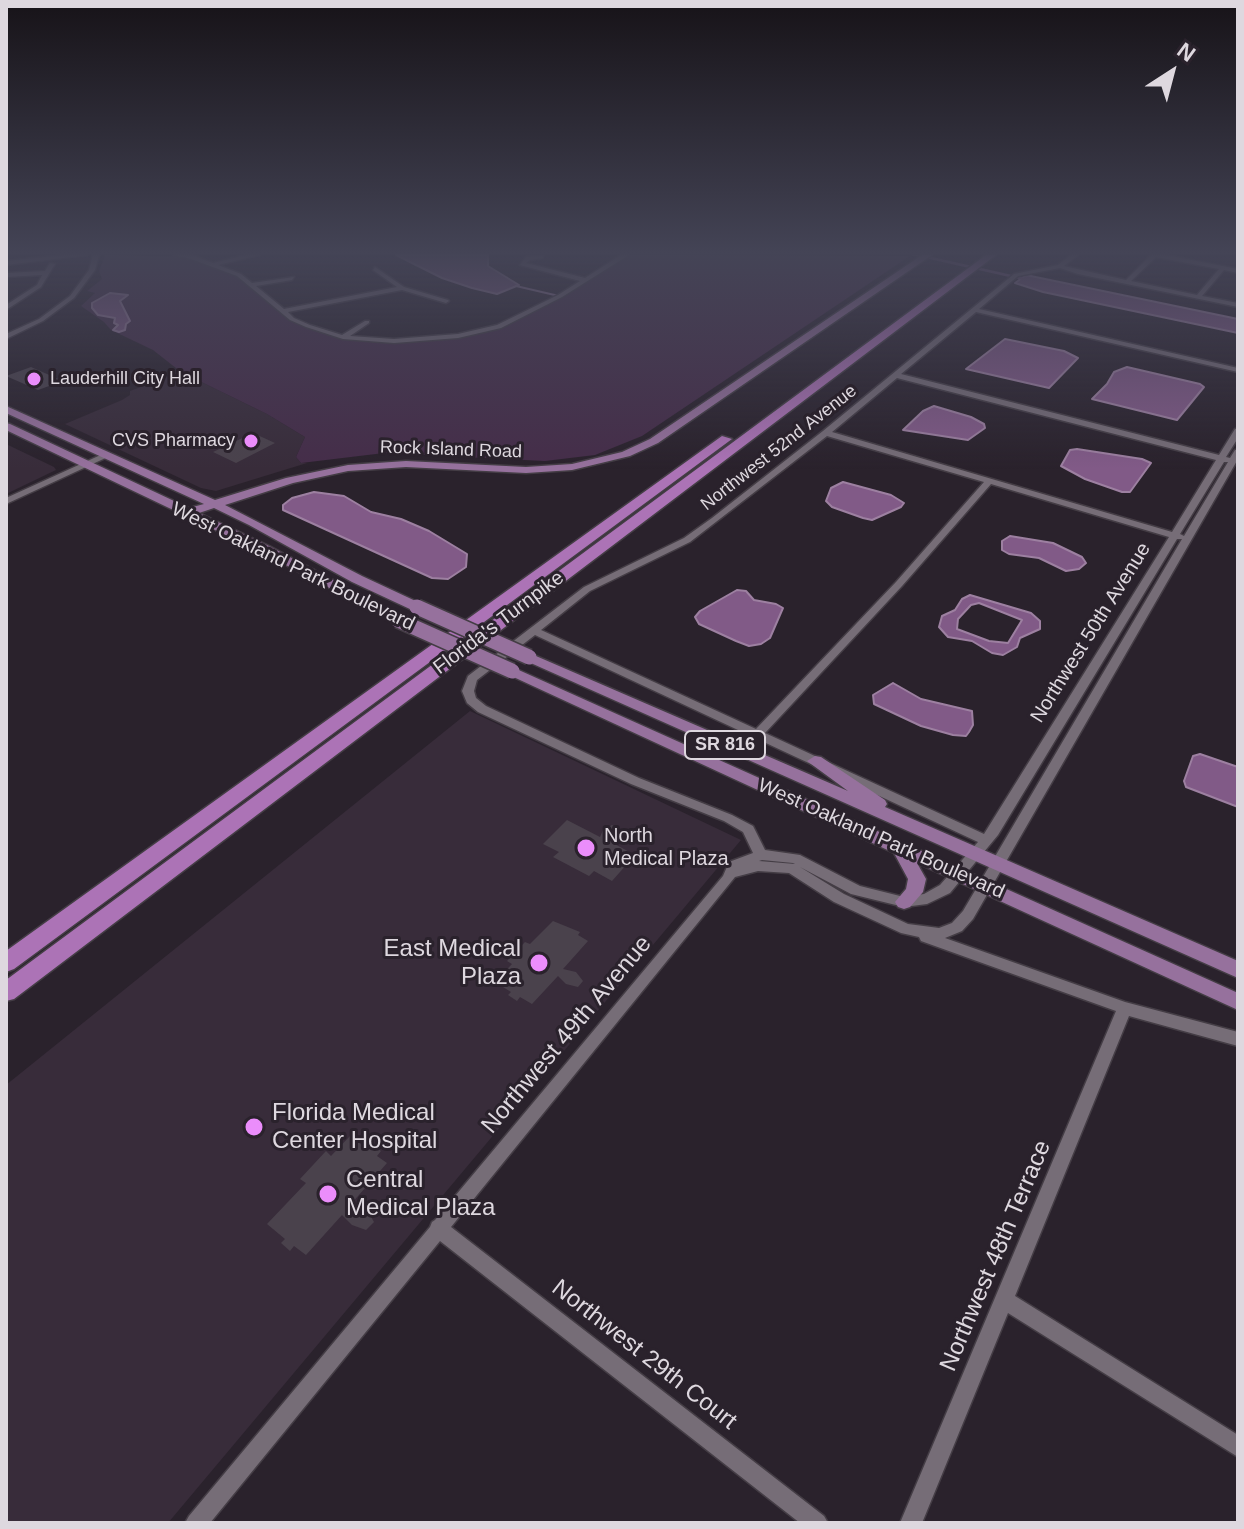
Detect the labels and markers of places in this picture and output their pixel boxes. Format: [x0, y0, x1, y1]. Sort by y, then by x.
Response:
place label: Lauderhill City Hall [50, 368, 200, 390]
marker: Lauderhill City Hall [25, 370, 43, 388]
place label: CVS Pharmacy [112, 430, 235, 452]
marker: CVS Pharmacy [242, 432, 260, 450]
place label: North Medical Plaza [604, 824, 729, 871]
marker: North Medical Plaza [575, 837, 597, 859]
place label: East Medical Plaza [384, 935, 521, 991]
marker: East Medical Plaza [528, 952, 550, 974]
place label: Florida Medical Center Hospital [272, 1099, 437, 1155]
marker: Florida Medical Center Hospital [243, 1116, 265, 1138]
place label: Central Medical Plaza [346, 1166, 495, 1222]
marker: Central Medical Plaza [317, 1183, 339, 1205]

